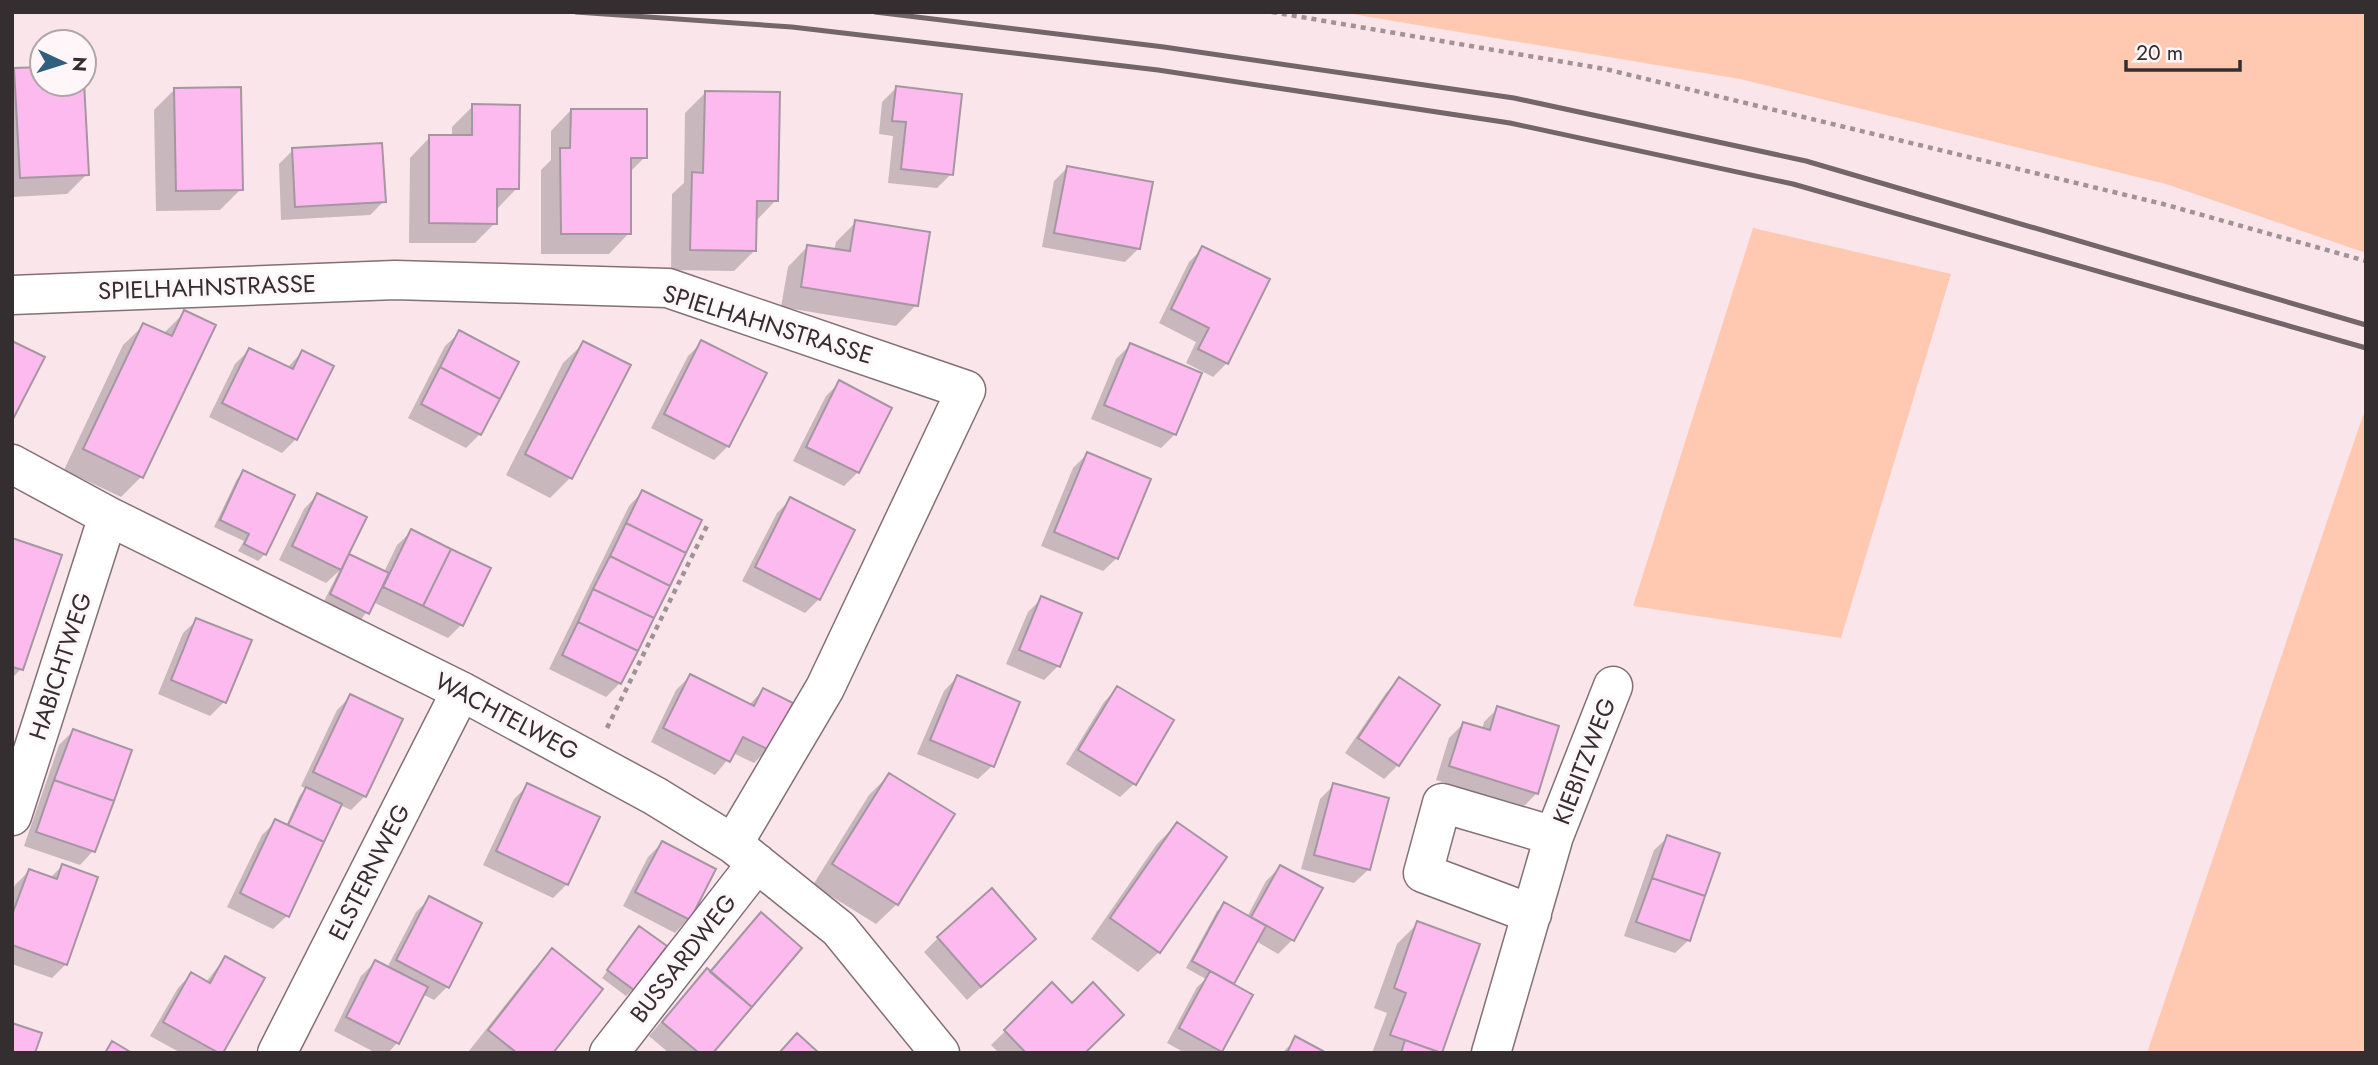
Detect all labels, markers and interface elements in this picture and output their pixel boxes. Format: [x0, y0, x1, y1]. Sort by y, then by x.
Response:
north arrow [28, 28, 98, 98]
scale bar [2126, 28, 2240, 72]
text: 20 m [2136, 38, 2183, 68]
text: N [65, 56, 93, 73]
street label: SPIELHAHNSTRASSE [97, 266, 317, 308]
street label: SPIELHAHNSTRASSE [659, 275, 877, 373]
street label: HABICHTWEG [20, 588, 100, 744]
street label: WACHTELWEG [429, 663, 585, 769]
street label: KIEBITZWEG [1544, 693, 1624, 829]
street label: ELSTERNWEG [320, 798, 418, 946]
street label: BUSSARDWEG [621, 886, 745, 1030]

